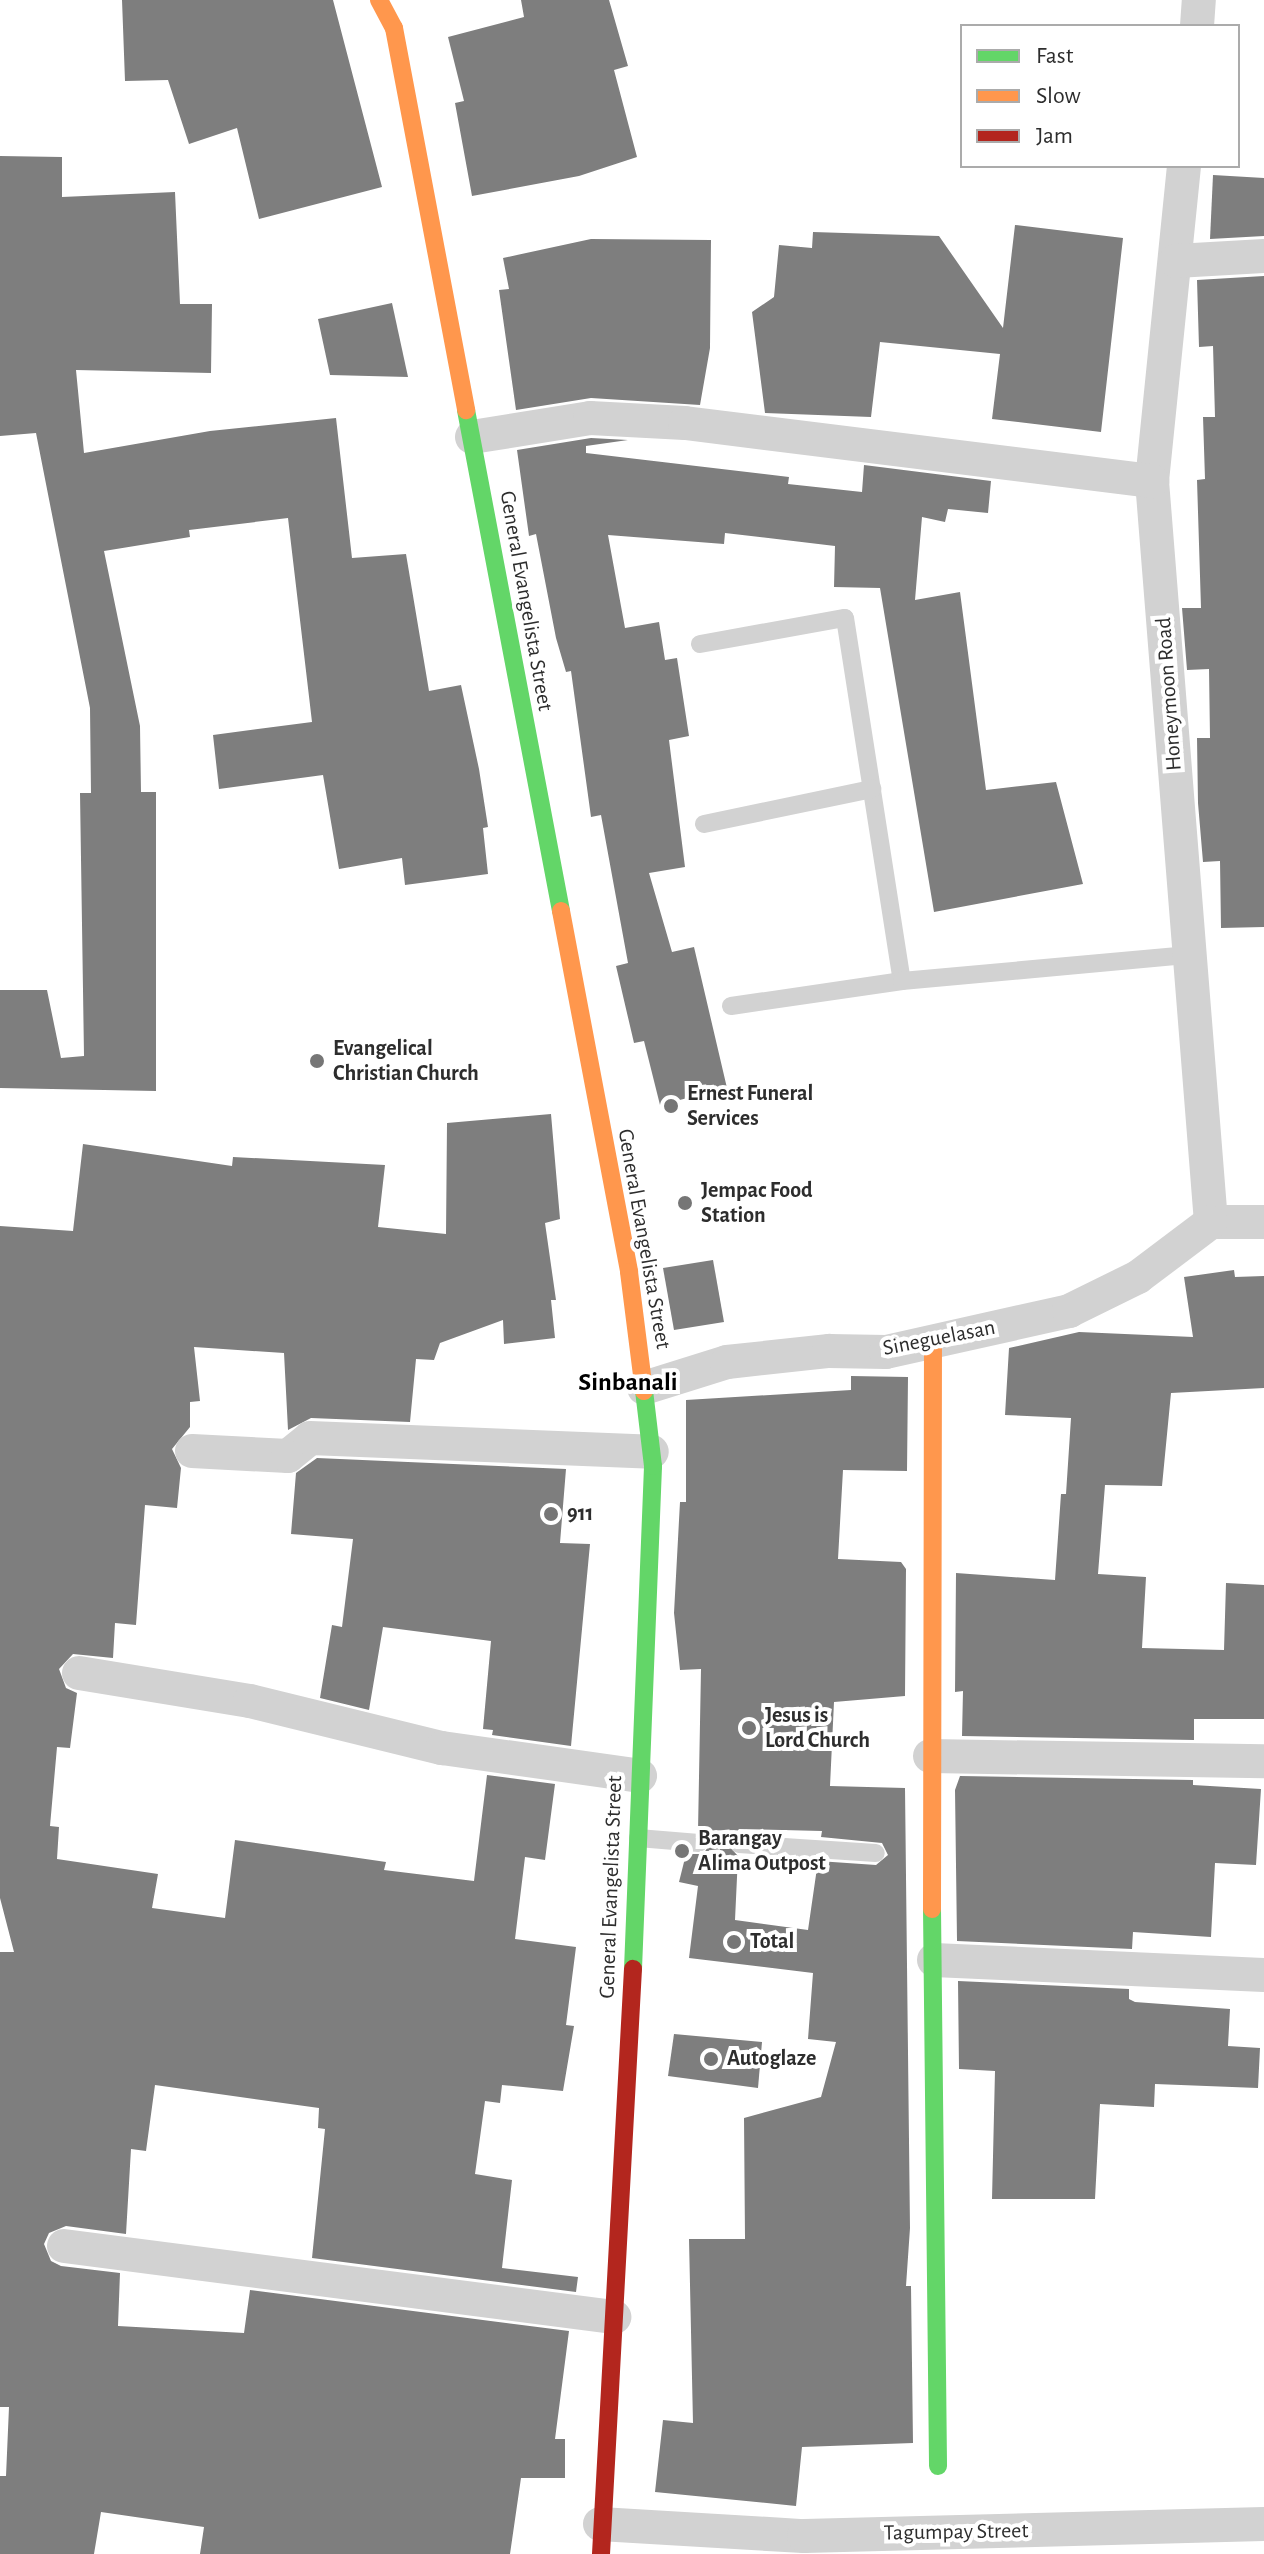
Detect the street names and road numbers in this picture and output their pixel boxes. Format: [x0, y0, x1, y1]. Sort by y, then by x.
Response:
street label: General Evangelista Street [494, 489, 558, 713]
street label: Honeymoon Road [1150, 616, 1188, 772]
street label: General Evangelista Street [612, 1127, 676, 1351]
street label: Sineguelasan [880, 1314, 998, 1362]
street label: General Evangelista Street [594, 1775, 628, 1999]
street label: Tagumpay Street [883, 2518, 1029, 2546]

